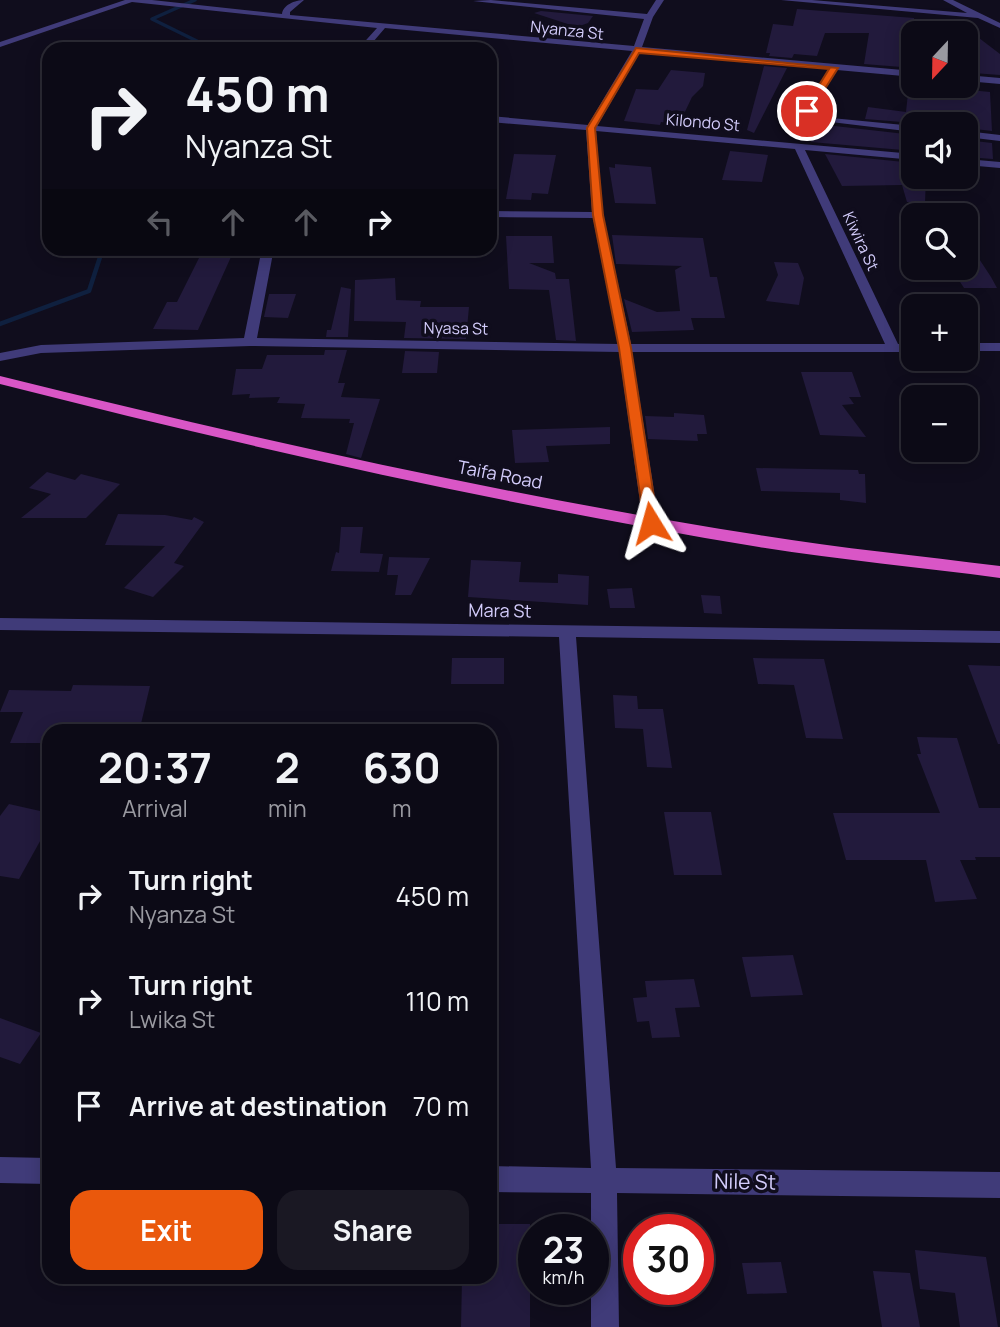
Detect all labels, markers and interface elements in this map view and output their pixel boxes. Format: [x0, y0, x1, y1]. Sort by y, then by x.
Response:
street label: Nyanza St [529, 15, 605, 45]
north arrow [901, 21, 978, 98]
map controls [901, 21, 978, 462]
text: 450 m [185, 60, 330, 127]
icon: right [70, 70, 161, 161]
pin [777, 81, 837, 141]
icon: arrive [788, 92, 826, 130]
street label: Kilondo St [665, 108, 741, 136]
button: sound [901, 112, 978, 189]
text: Nyanza St [185, 124, 333, 168]
icon: left [141, 203, 179, 241]
icon: ahead [214, 203, 252, 241]
icon: ahead [287, 203, 325, 241]
icon: right [360, 203, 398, 241]
button: search [901, 203, 978, 280]
street label: Kiwira St [838, 208, 884, 274]
button: + [901, 294, 978, 371]
street label: Nyasa St [423, 316, 489, 340]
button: − [901, 385, 978, 462]
street label: Taifa Road [456, 454, 545, 494]
position arrow [614, 486, 688, 560]
street label: Mara St [468, 597, 532, 623]
text: 20:37 [98, 738, 212, 796]
text: 2 [275, 738, 300, 796]
text: 630 [363, 738, 441, 796]
text: Arrival [122, 792, 188, 824]
text: min [268, 792, 307, 824]
text: m [392, 792, 412, 824]
text: Turn right [129, 862, 253, 898]
icon: right [70, 877, 108, 915]
text: 450 m [396, 878, 469, 914]
text: Nyanza St [129, 898, 235, 930]
text: Turn right [129, 967, 253, 1003]
icon: right [70, 982, 108, 1020]
text: 110 m [406, 983, 469, 1019]
text: Lwika St [129, 1003, 215, 1035]
icon: arrive [70, 1087, 108, 1125]
text: Arrive at destination [129, 1088, 387, 1124]
text: 70 m [413, 1088, 469, 1124]
street label: Nile St [714, 1166, 776, 1196]
button: Exit [70, 1190, 263, 1270]
button: Share [277, 1190, 469, 1270]
speed limit sign: 30 [623, 1214, 714, 1305]
text: 23 [543, 1226, 584, 1274]
text: km/h [543, 1265, 584, 1289]

